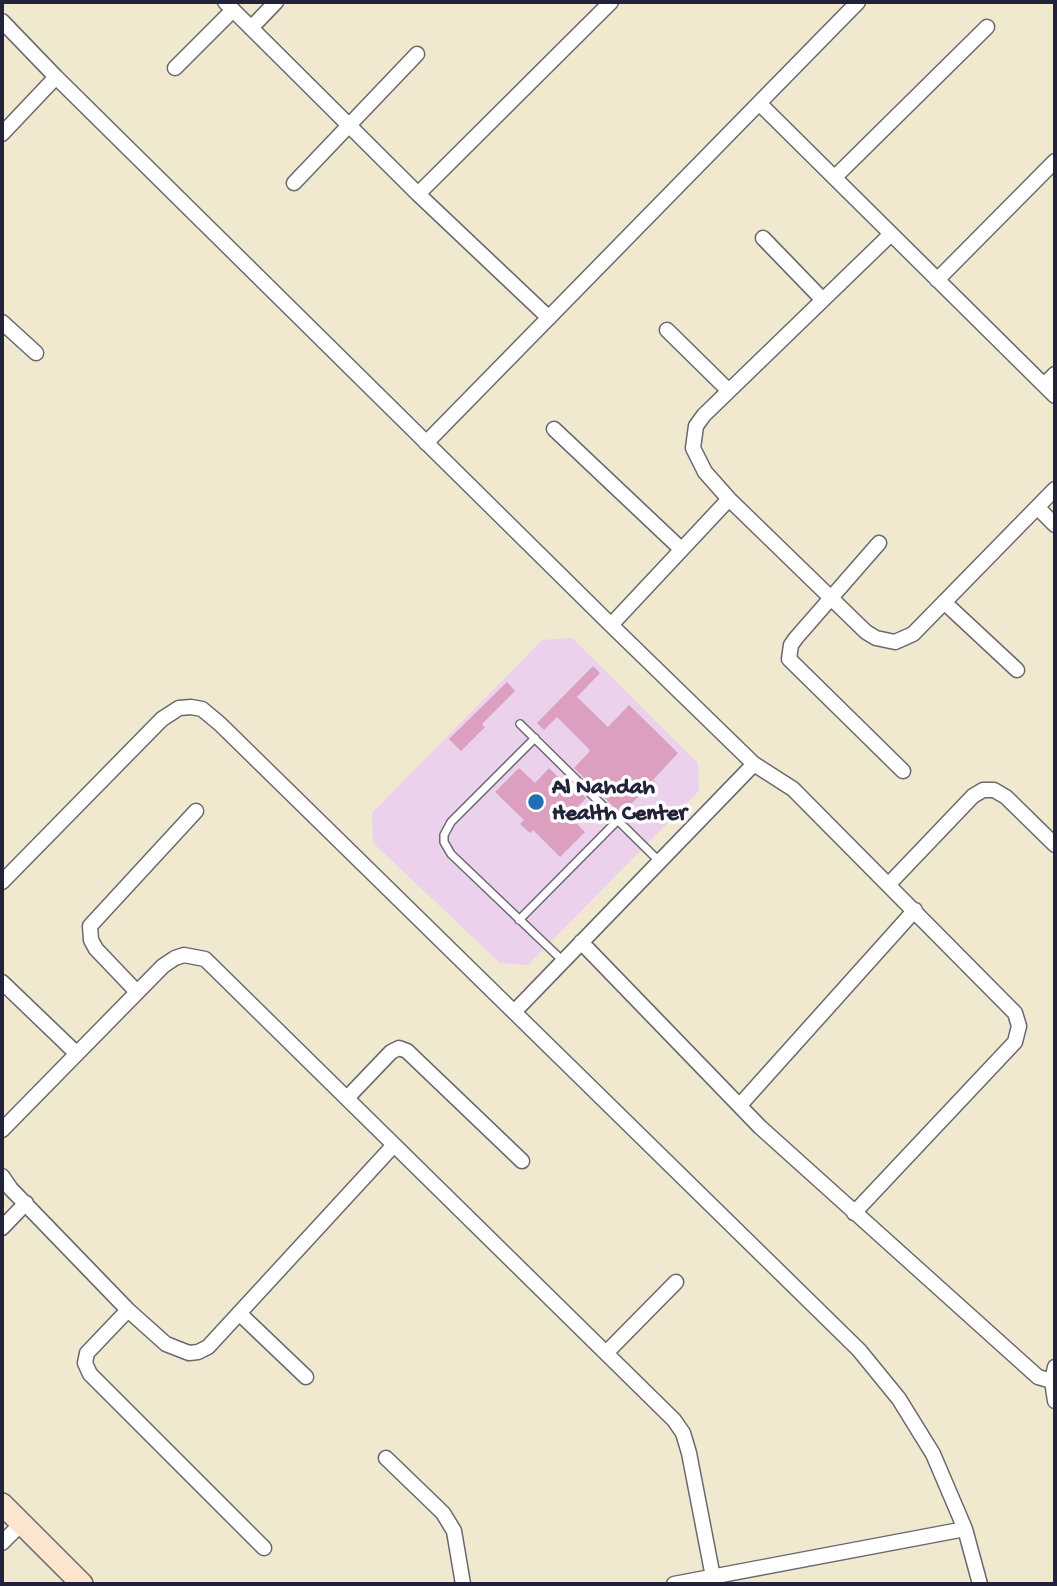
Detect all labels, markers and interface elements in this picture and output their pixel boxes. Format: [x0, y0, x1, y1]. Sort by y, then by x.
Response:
place label: Al Nahdah Health Center [552, 775, 687, 829]
marker: Al Nahdah Health Center [526, 792, 546, 812]

